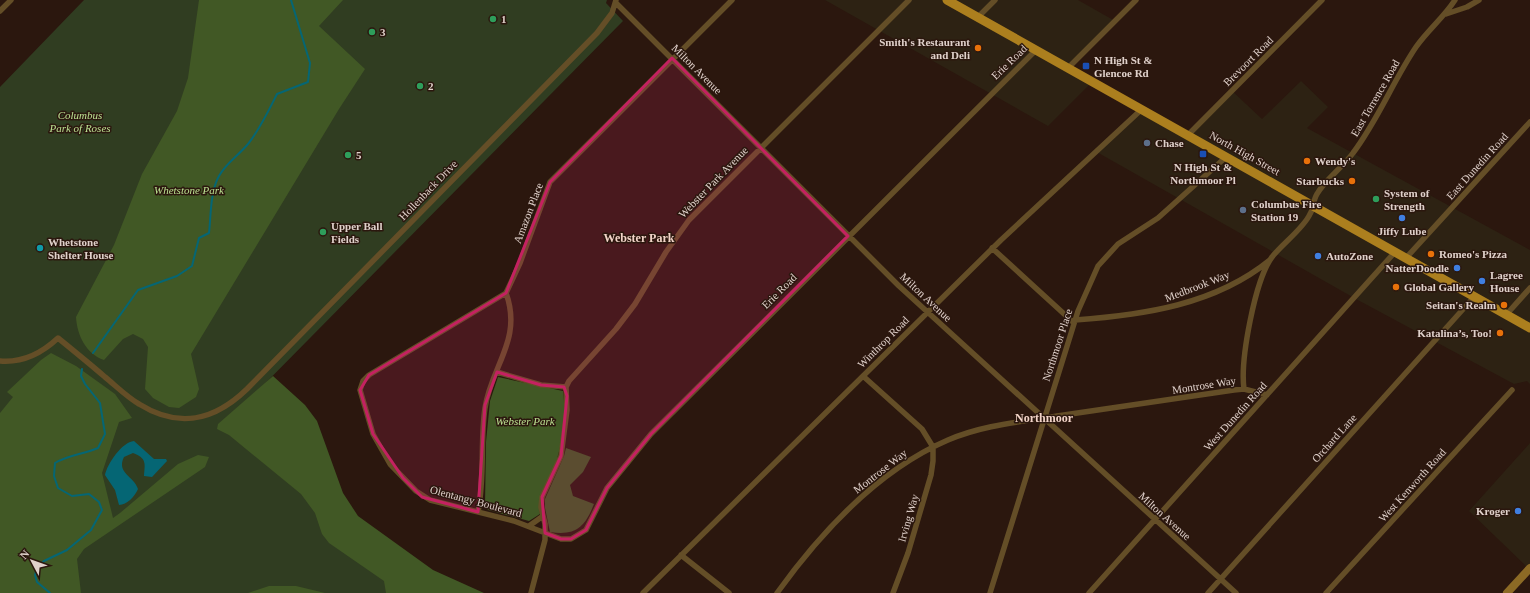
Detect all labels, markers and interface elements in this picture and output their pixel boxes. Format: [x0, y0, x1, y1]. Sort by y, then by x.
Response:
place label: 1 [501, 13, 507, 25]
marker: 1 [488, 14, 498, 24]
place label: 3 [380, 26, 386, 38]
marker: 3 [367, 27, 377, 37]
street label: Brevoort Road [1221, 33, 1276, 88]
place label: Smith's Restaurant and Deli [879, 36, 970, 61]
street label: Milton Avenue [670, 42, 724, 96]
street label: Erie Road [989, 42, 1029, 82]
marker: Smith's Restaurant and Deli [973, 43, 983, 53]
place label: N High St & Glencoe Rd [1094, 54, 1152, 79]
street label: East Torrence Road [1348, 57, 1402, 138]
marker: N High St & Glencoe Rd [1081, 61, 1091, 71]
place label: 2 [428, 80, 434, 92]
marker: 2 [415, 81, 425, 91]
park label: Columbus Park of Roses [48, 109, 111, 134]
street label: North High Street [1208, 129, 1282, 177]
street label: East Dunedin Road [1444, 130, 1510, 202]
place label: Chase [1155, 137, 1184, 149]
marker: Chase [1142, 138, 1152, 148]
street label: Webster Park Avenue [676, 144, 750, 220]
place label: 5 [356, 149, 362, 161]
marker: N High St & Northmoor Pl [1198, 149, 1208, 159]
marker: 5 [343, 150, 353, 160]
place label: Wendy's [1315, 155, 1356, 167]
marker: Wendy's [1302, 156, 1312, 166]
street label: Hollenback Drive [396, 158, 460, 222]
place label: N High St & Northmoor Pl [1170, 161, 1236, 186]
place label: Starbucks [1296, 175, 1345, 187]
marker: Starbucks [1347, 176, 1357, 186]
street label: Amazon Place [511, 181, 545, 245]
park label: Whetstone Park [154, 184, 225, 196]
place label: System of Strength [1384, 187, 1430, 212]
marker: System of Strength [1371, 194, 1381, 204]
place label: Columbus Fire Station 19 [1251, 198, 1322, 223]
marker: Columbus Fire Station 19 [1238, 205, 1248, 215]
marker: Jiffy Lube [1397, 213, 1407, 223]
place label: Upper Ball Fields [331, 220, 382, 245]
place label: Jiffy Lube [1378, 225, 1426, 237]
marker: Upper Ball Fields [318, 227, 328, 237]
district label: Webster Park [604, 231, 675, 245]
place label: Whetstone Shelter House [48, 236, 114, 261]
marker: Whetstone Shelter House [35, 243, 45, 253]
place label: Romeo's Pizza [1439, 248, 1508, 260]
marker: Romeo's Pizza [1426, 249, 1436, 259]
place label: AutoZone [1326, 250, 1373, 262]
marker: AutoZone [1313, 251, 1323, 261]
place label: NatterDoodle [1385, 262, 1449, 274]
marker: NatterDoodle [1452, 263, 1462, 273]
street label: Medbrook Way [1163, 268, 1231, 304]
place label: Lagree House [1490, 269, 1523, 294]
street label: Milton Avenue [898, 270, 954, 324]
street label: Erie Road [759, 271, 799, 311]
marker: Lagree House [1477, 276, 1487, 286]
place label: Global Gallery [1404, 281, 1474, 293]
marker: Global Gallery [1391, 282, 1401, 292]
place label: Seitan's Realm [1426, 299, 1496, 311]
marker: Seitan's Realm [1499, 300, 1509, 310]
street label: Northmoor Place [1040, 307, 1074, 383]
street label: Winthrop Road [855, 313, 912, 370]
place label: Katalina’s, Too! [1417, 327, 1492, 339]
marker: Katalina’s, Too! [1495, 328, 1505, 338]
street label: Montrose Way [1171, 374, 1237, 396]
street label: West Dunedin Road [1201, 379, 1269, 453]
district label: Northmoor [1015, 411, 1074, 425]
street label: Orchard Lane [1309, 411, 1359, 465]
park label: Webster Park [495, 415, 556, 427]
street label: Montrose Way [851, 446, 910, 496]
street label: West Kenworth Road [1376, 446, 1448, 524]
street label: Olentangy Boulevard [429, 483, 524, 519]
street label: Milton Avenue [1137, 490, 1193, 542]
street label: Irving Way [895, 492, 921, 543]
place label: Kroger [1476, 505, 1510, 517]
marker: Kroger [1513, 506, 1523, 516]
north arrow [12, 541, 52, 581]
text: N [17, 547, 32, 561]

